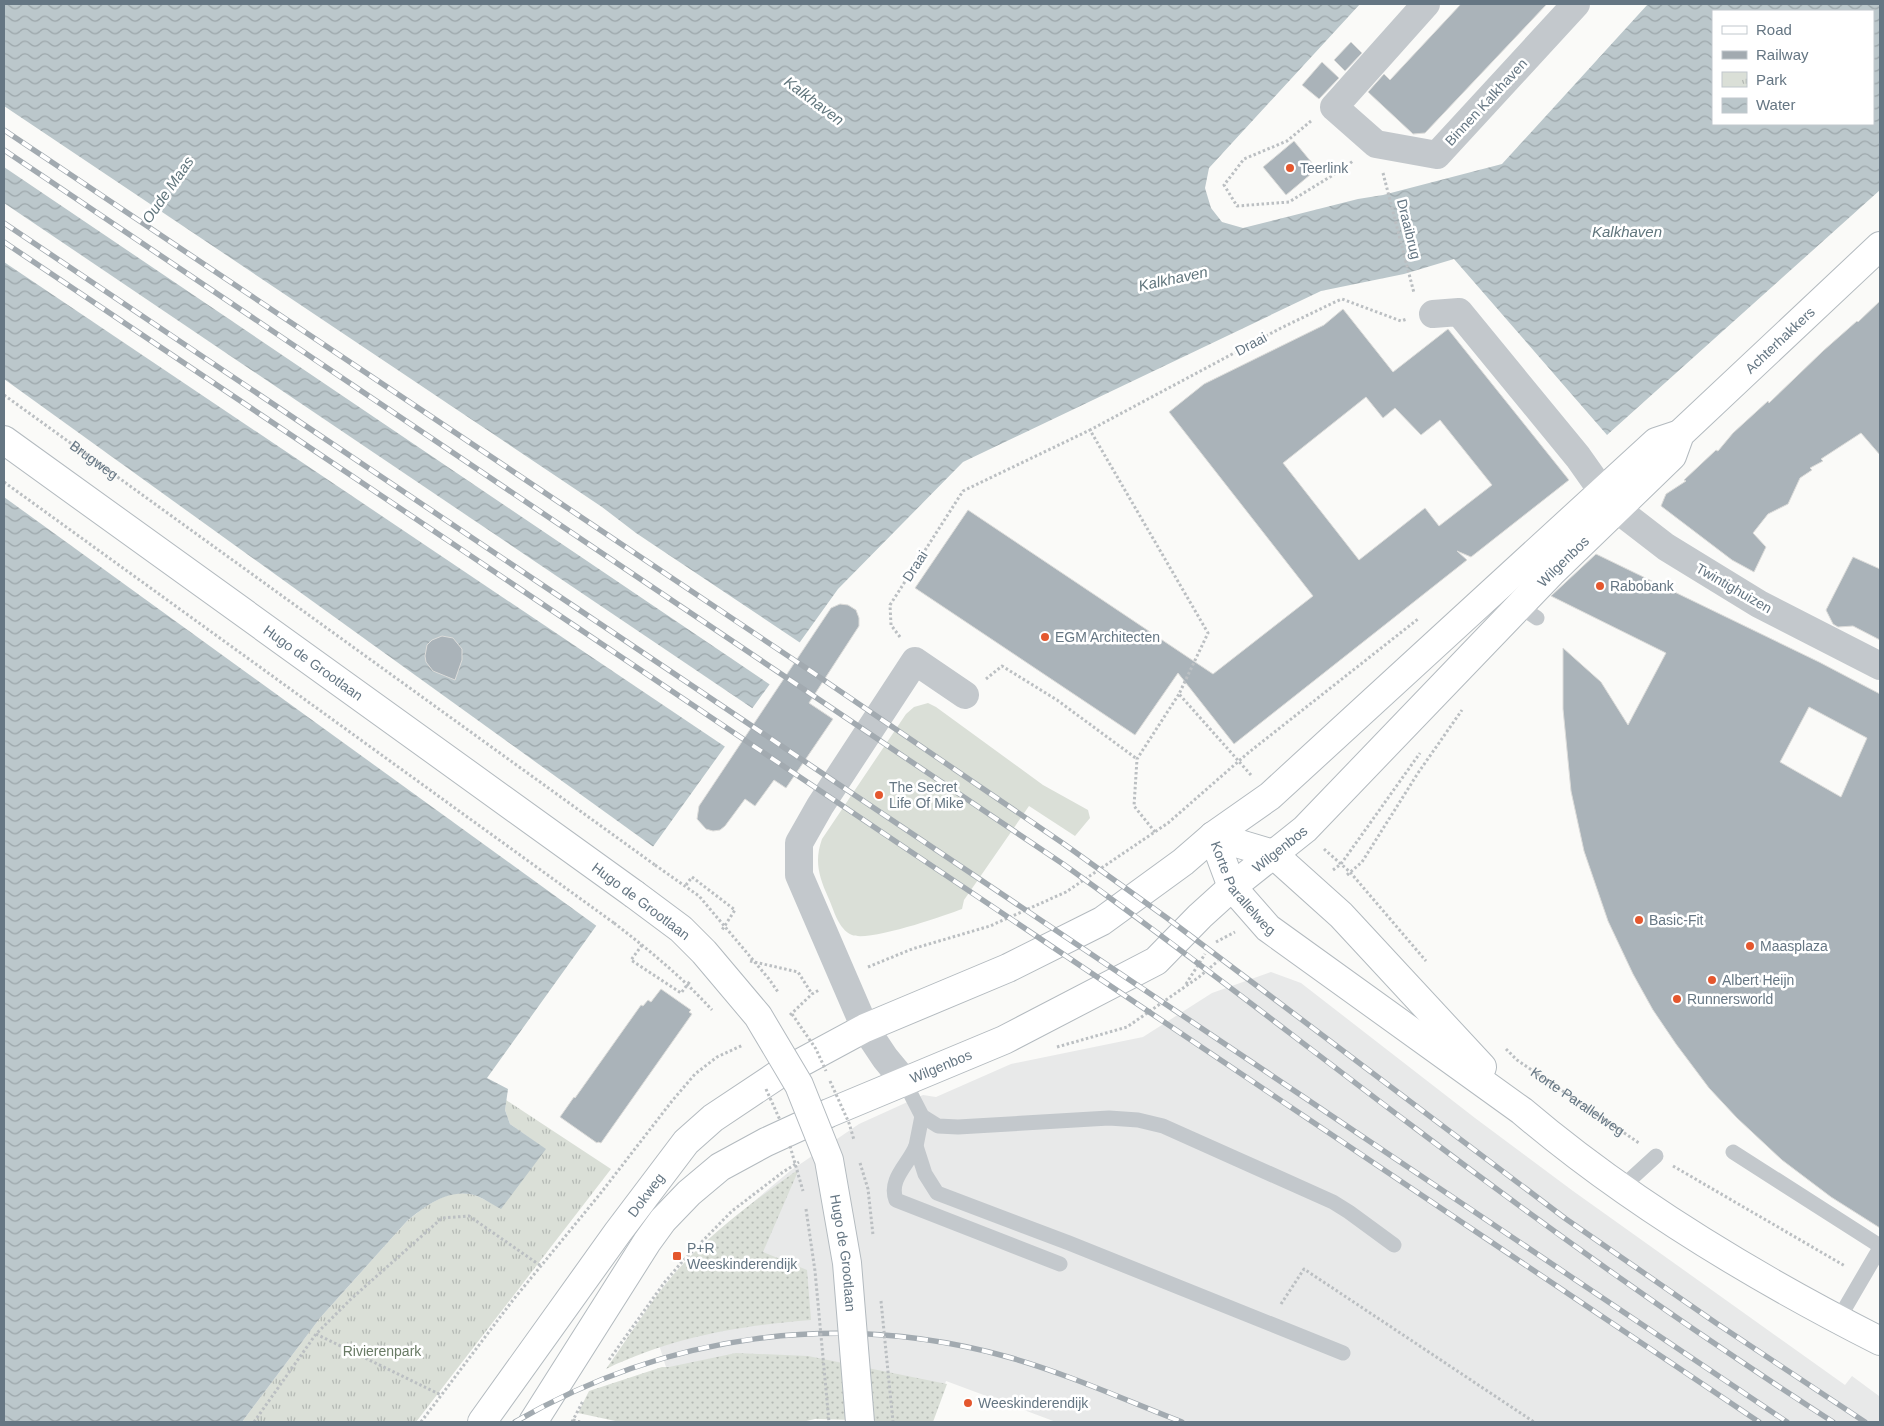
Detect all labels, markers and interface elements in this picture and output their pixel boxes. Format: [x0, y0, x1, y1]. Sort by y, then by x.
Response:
legend [1712, 10, 1874, 125]
text: Road [1756, 21, 1792, 38]
text: Railway [1756, 46, 1809, 63]
street label: Binnen Kalkhaven [1442, 55, 1530, 149]
text: Park [1756, 71, 1787, 88]
water label: Kalkhaven [781, 73, 847, 128]
text: Water [1756, 96, 1795, 113]
water label: Oude Maas [138, 153, 197, 226]
place label: Teerlink [1300, 160, 1349, 176]
marker: Teerlink [1284, 162, 1296, 174]
street label: Draaibrug [1394, 197, 1424, 261]
water label: Kalkhaven [1592, 223, 1662, 240]
water label: Kalkhaven [1137, 263, 1209, 294]
street label: Achterhakkers [1742, 304, 1818, 377]
street label: Draai [1232, 329, 1270, 359]
street label: Brugweg [67, 437, 121, 483]
street label: Wilgenbos [1534, 533, 1592, 590]
street label: Draai [899, 548, 931, 584]
street label: Twintighuizen [1693, 560, 1775, 616]
place label: Rabobank [1610, 578, 1675, 594]
marker: Rabobank [1594, 580, 1606, 592]
street label: Hugo de Grootlaan [260, 622, 366, 704]
place label: EGM Architecten [1055, 629, 1160, 645]
marker: EGM Architecten [1039, 631, 1051, 643]
place label: The Secret Life Of Mike [889, 779, 964, 811]
marker: The Secret Life Of Mike [873, 789, 885, 801]
street label: Wilgenbos [1249, 822, 1310, 876]
street label: Korte Parallelweg [1208, 839, 1278, 939]
street label: Hugo de Grootlaan [589, 859, 693, 943]
place label: Basic-Fit [1649, 912, 1704, 928]
marker: Basic-Fit [1633, 914, 1645, 926]
place label: Maasplaza [1760, 938, 1828, 954]
marker: Maasplaza [1744, 940, 1756, 952]
place label: Albert Heijn [1722, 972, 1794, 988]
marker: Albert Heijn [1706, 974, 1718, 986]
place label: Runnersworld [1687, 991, 1773, 1007]
marker: Runnersworld [1671, 993, 1683, 1005]
street label: Wilgenbos [907, 1046, 974, 1086]
street label: Korte Parallelweg [1528, 1064, 1628, 1139]
street label: Dokweg [624, 1170, 668, 1220]
street label: Hugo de Grootlaan [827, 1193, 859, 1312]
place label: P+R Weeskinderendijk [687, 1240, 798, 1272]
marker: P+R Weeskinderendijk [671, 1250, 683, 1262]
park label: Rivierenpark [343, 1343, 422, 1359]
place label: Weeskinderendijk [978, 1395, 1089, 1411]
marker: Weeskinderendijk [962, 1397, 974, 1409]

